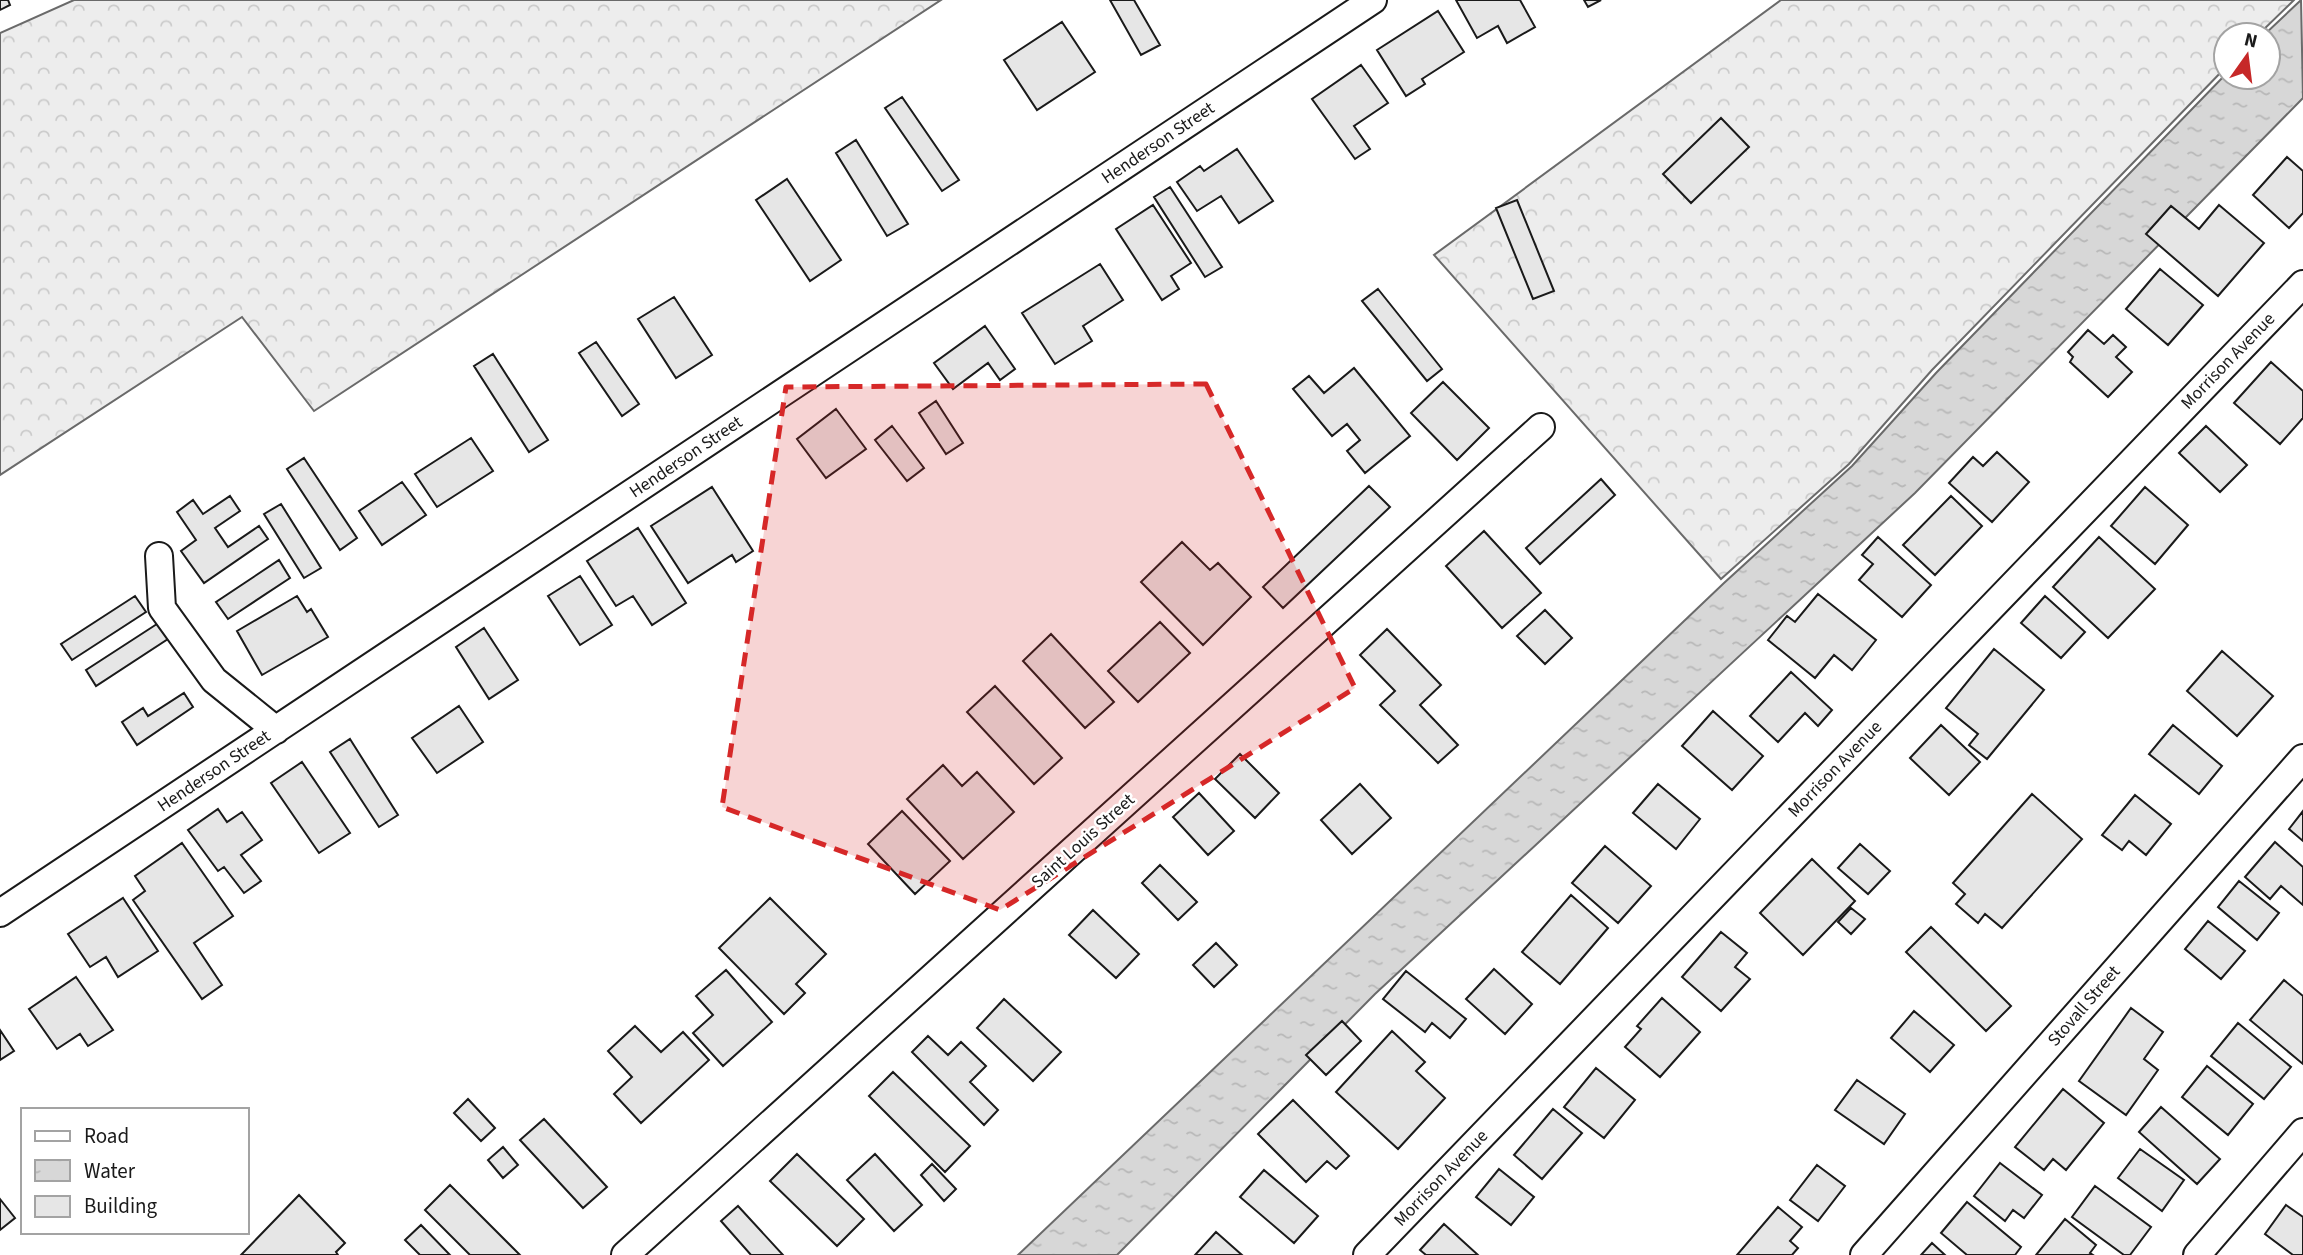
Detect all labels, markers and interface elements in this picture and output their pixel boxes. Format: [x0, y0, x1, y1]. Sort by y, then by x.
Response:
north arrow [2212, 21, 2282, 91]
text: N [2241, 26, 2260, 56]
street label: Henderson Street [1097, 96, 1219, 190]
street label: Morrison Avenue [2175, 307, 2281, 415]
street label: Henderson Street [625, 410, 747, 504]
street label: Morrison Avenue [1782, 715, 1888, 823]
street label: Henderson Street [153, 724, 275, 818]
street label: Saint Louis Street [1026, 788, 1140, 894]
street label: Stovall Street [2042, 960, 2126, 1052]
legend [21, 1108, 248, 1234]
text: Road [84, 1121, 129, 1151]
street label: Morrison Avenue [1388, 1124, 1494, 1232]
text: Water [84, 1156, 136, 1186]
text: Building [84, 1191, 158, 1221]

